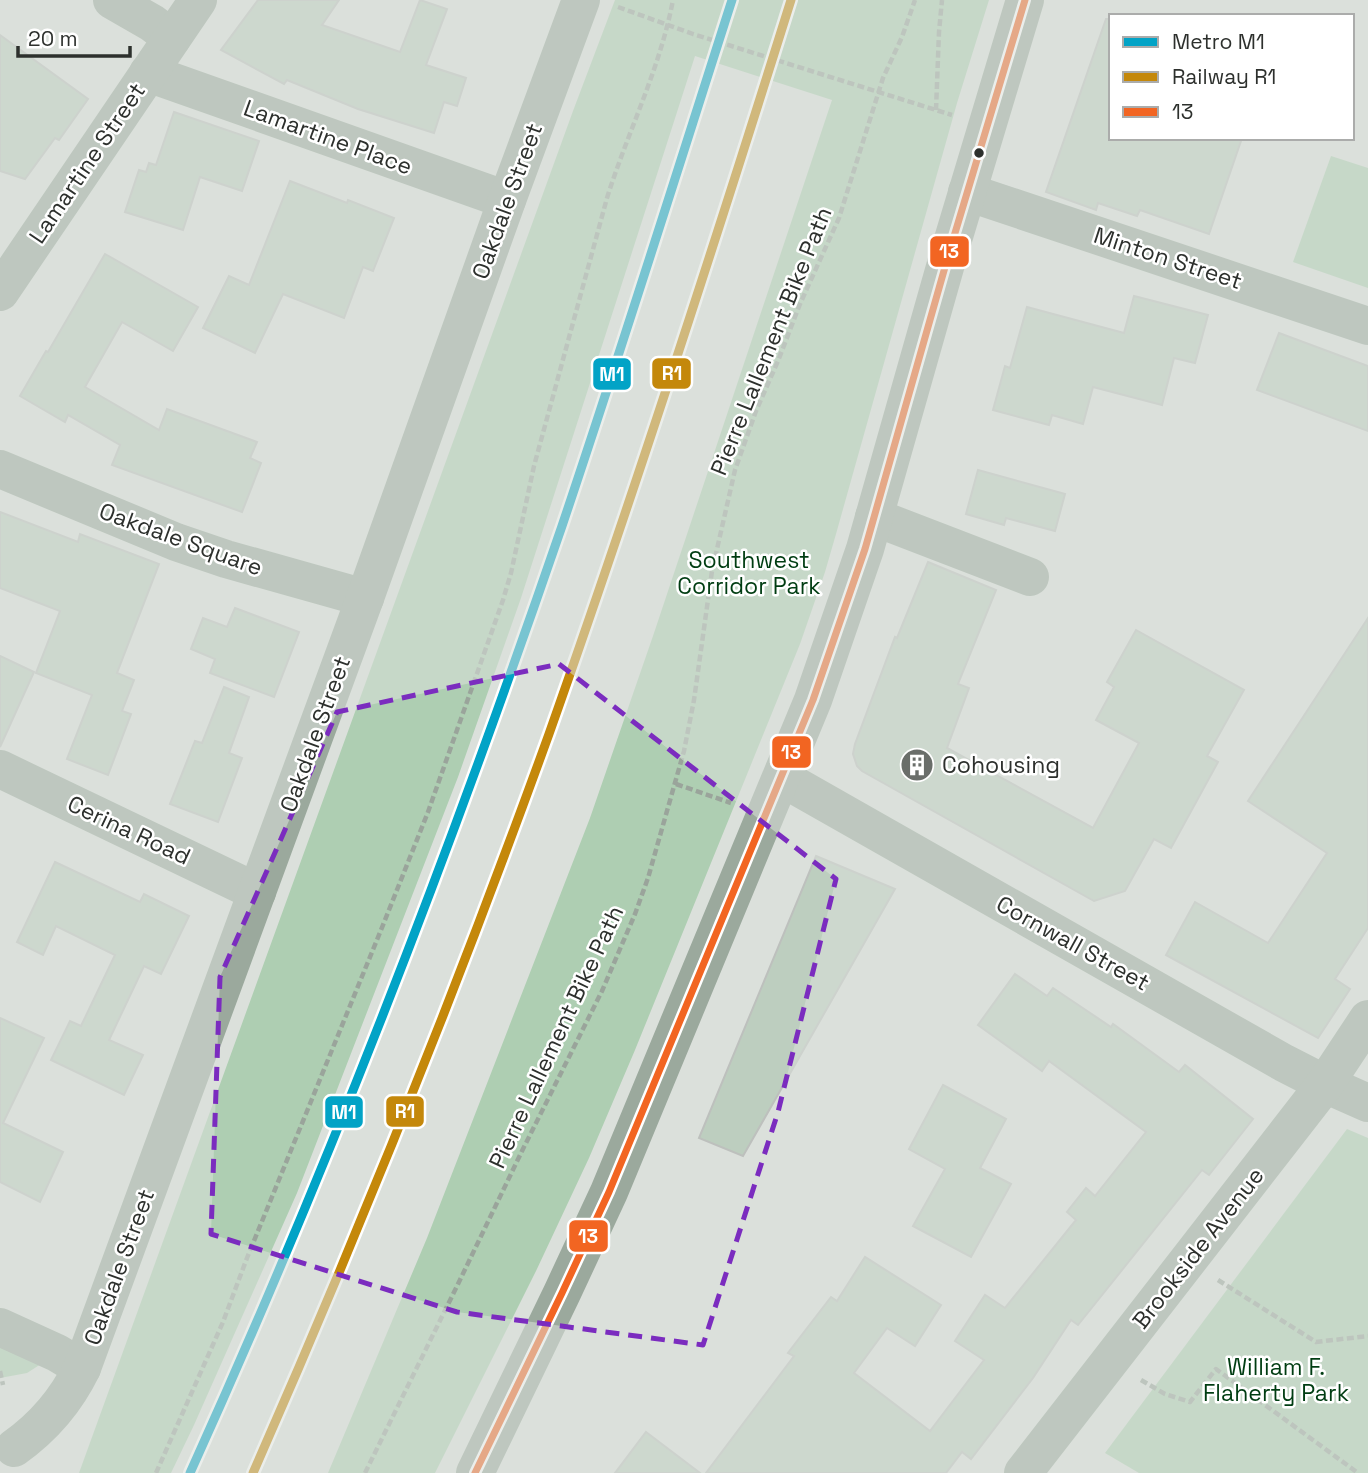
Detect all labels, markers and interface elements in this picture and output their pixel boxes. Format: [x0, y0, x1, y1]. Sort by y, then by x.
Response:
scale bar [18, 14, 130, 58]
legend [1109, 14, 1354, 140]
text: 20 m [28, 25, 78, 52]
text: Metro M1 [1172, 28, 1265, 55]
text: Railway R1 [1172, 63, 1276, 90]
street label: Lamartine Street [22, 77, 152, 249]
street label: Lamartine Place [240, 93, 416, 181]
text: 13 [1172, 98, 1193, 125]
street label: Oakdale Street [465, 119, 549, 283]
unlabelled marker [972, 146, 986, 160]
street label: Pierre Lallement Bike Path [703, 202, 839, 480]
street label: Minton Street [1090, 220, 1246, 296]
line badge: 13 [929, 235, 970, 268]
text: 13 [939, 239, 959, 264]
line badge: M1 [592, 357, 632, 391]
line badge: R1 [651, 357, 692, 390]
text: R1 [662, 361, 682, 386]
text: M1 [599, 362, 625, 387]
street label: Oakdale Square [95, 496, 267, 582]
park label: Southwest Corridor Park [677, 545, 821, 601]
street label: Oakdale Street [273, 652, 357, 816]
line badge: 13 [771, 735, 812, 769]
text: 13 [781, 740, 801, 765]
building icon: Cohousing [898, 746, 936, 784]
place label: Cohousing [942, 750, 1060, 780]
street label: Cerina Road [63, 788, 195, 872]
street label: Cornwall Street [991, 889, 1155, 997]
street label: Pierre Lallement Bike Path [482, 901, 630, 1173]
line badge: M1 [324, 1095, 364, 1129]
line badge: R1 [385, 1095, 425, 1128]
text: R1 [395, 1099, 415, 1124]
text: M1 [331, 1100, 357, 1125]
street label: Brookside Avenue [1126, 1161, 1270, 1335]
street label: Oakdale Street [77, 1185, 161, 1349]
line badge: 13 [568, 1219, 609, 1253]
text: 13 [578, 1224, 598, 1249]
park label: William F. Flaherty Park [1203, 1352, 1349, 1408]

